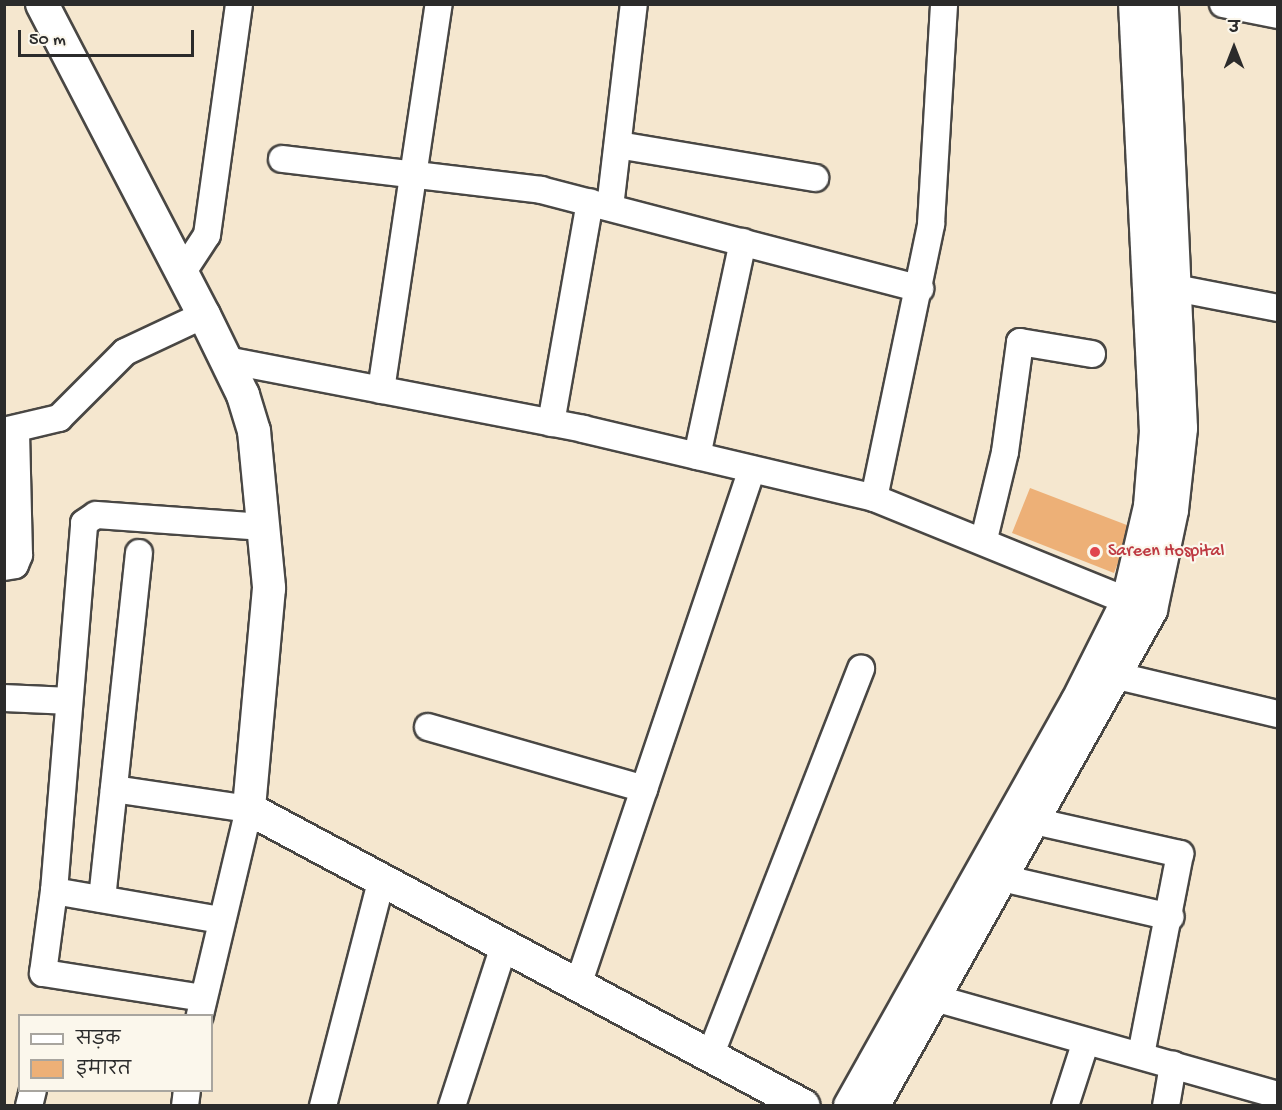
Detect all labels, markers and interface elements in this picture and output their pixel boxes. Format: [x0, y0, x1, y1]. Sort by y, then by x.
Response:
scale bar [21, 18, 196, 56]
north arrow [1204, 18, 1264, 78]
text: उ [1229, 20, 1239, 39]
text: 50 m [29, 30, 66, 51]
place label: Sareen Hospital [1108, 541, 1224, 563]
marker: Sareen Hospital [1086, 543, 1104, 561]
legend [18, 1014, 213, 1092]
text: सड़क [76, 1030, 120, 1051]
text: इमारत [76, 1060, 131, 1081]

